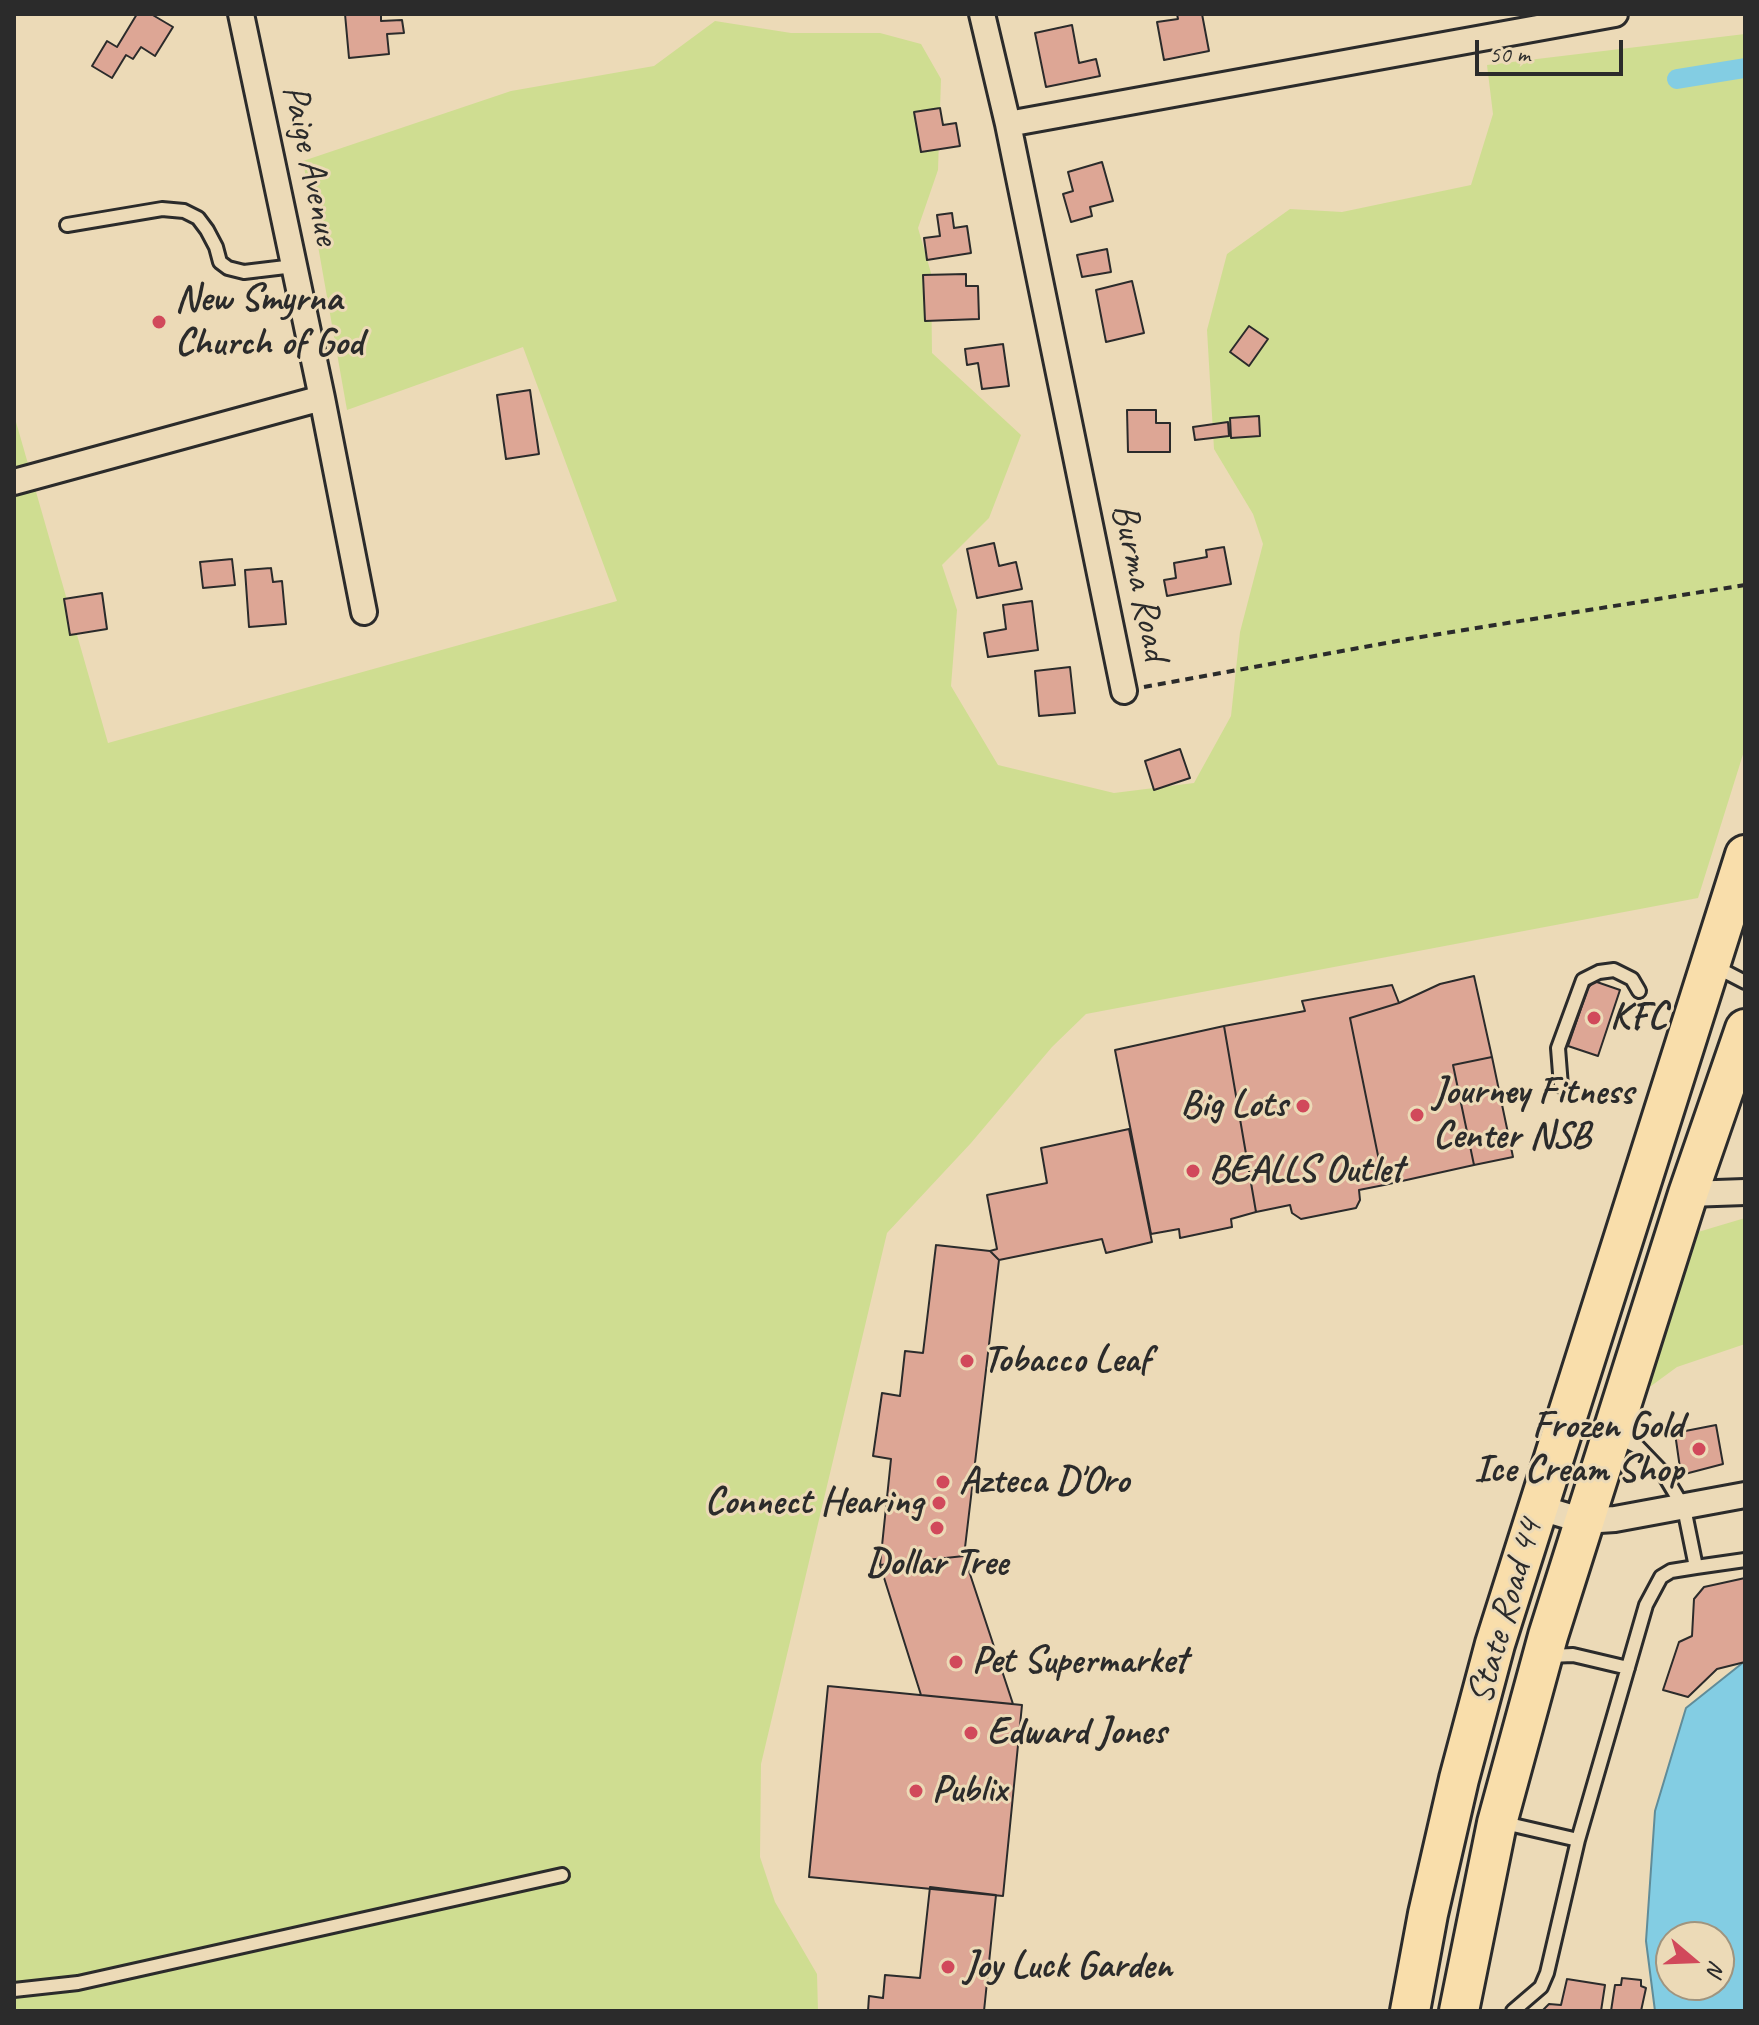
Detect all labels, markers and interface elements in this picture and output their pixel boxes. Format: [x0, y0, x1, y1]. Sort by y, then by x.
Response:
scale bar [1479, 24, 1627, 74]
text: 50 m [1489, 39, 1530, 69]
street label: Paige Avenue [271, 81, 349, 249]
place label: New Smyrna Church of God [175, 277, 363, 366]
marker: New Smyrna Church of God [150, 313, 168, 331]
street label: Burma Road [1100, 500, 1178, 664]
place label: KFC [1610, 995, 1666, 1041]
marker: KFC [1585, 1009, 1603, 1027]
place label: Journey Fitness Center NSB [1433, 1070, 1633, 1160]
place label: Big Lots [1180, 1083, 1287, 1129]
marker: Big Lots [1294, 1097, 1312, 1115]
marker: Journey Fitness Center NSB [1408, 1106, 1426, 1124]
place label: BEALLS Outlet [1209, 1148, 1403, 1194]
marker: BEALLS Outlet [1184, 1162, 1202, 1180]
place label: Tobacco Leaf [983, 1338, 1150, 1384]
marker: Tobacco Leaf [958, 1352, 976, 1370]
place label: Frozen Gold Ice Cream Shop [1474, 1404, 1683, 1494]
marker: Frozen Gold Ice Cream Shop [1690, 1440, 1708, 1458]
place label: Azteca D'Oro [959, 1459, 1129, 1505]
marker: Azteca D'Oro [934, 1473, 952, 1491]
place label: Connect Hearing [705, 1480, 923, 1526]
marker: Connect Hearing [930, 1494, 948, 1512]
street label: State Road 44 [1458, 1515, 1554, 1709]
marker: Dollar Tree [928, 1519, 946, 1537]
place label: Dollar Tree [866, 1541, 1008, 1587]
place label: Pet Supermarket [972, 1639, 1187, 1685]
marker: Pet Supermarket [947, 1653, 965, 1671]
place label: Edward Jones [987, 1710, 1166, 1756]
marker: Edward Jones [962, 1724, 980, 1742]
place label: Publix [932, 1768, 1006, 1814]
marker: Publix [907, 1782, 925, 1800]
north arrow [1655, 1921, 1735, 2001]
place label: Joy Luck Garden [964, 1944, 1172, 1990]
text: N [1700, 1957, 1731, 1979]
marker: Joy Luck Garden [939, 1958, 957, 1976]

